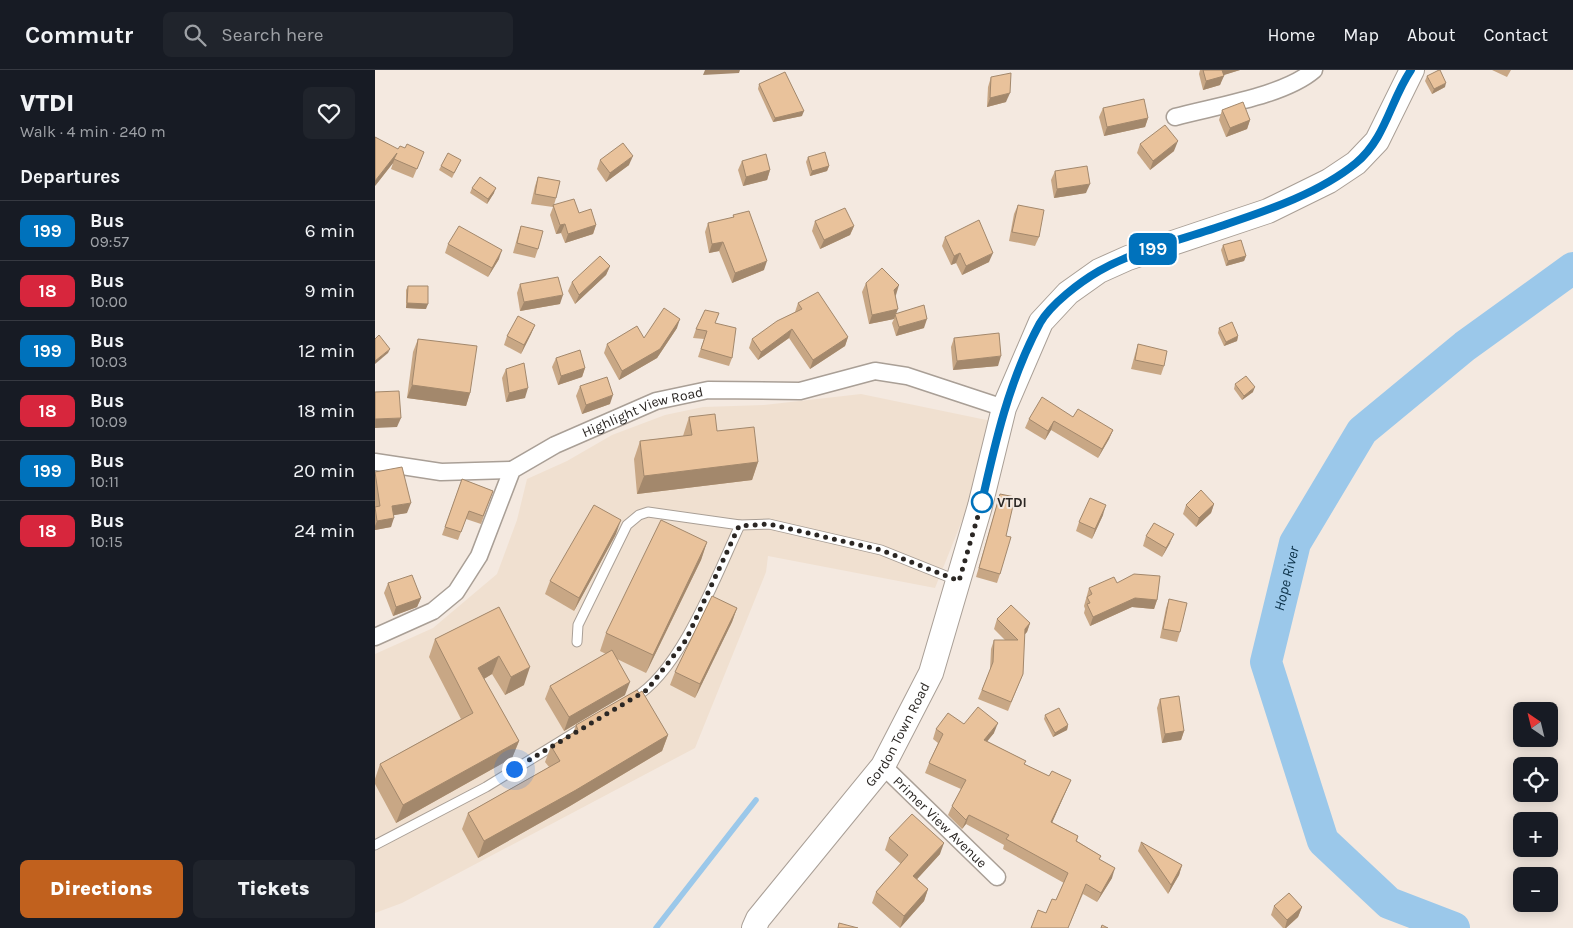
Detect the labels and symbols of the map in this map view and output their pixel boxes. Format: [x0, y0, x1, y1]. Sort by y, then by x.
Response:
line badge: 199 [1124, 233, 1182, 265]
street label: Highlight View Road [579, 383, 705, 441]
marker: VTDI [971, 491, 993, 513]
place label: VTDI [997, 494, 1027, 511]
water label: Hope River [1270, 544, 1303, 613]
street label: Gordon Town Road [861, 679, 933, 790]
north arrow [1513, 702, 1557, 748]
your location [502, 757, 527, 782]
street label: Primer View Avenue [890, 772, 991, 871]

